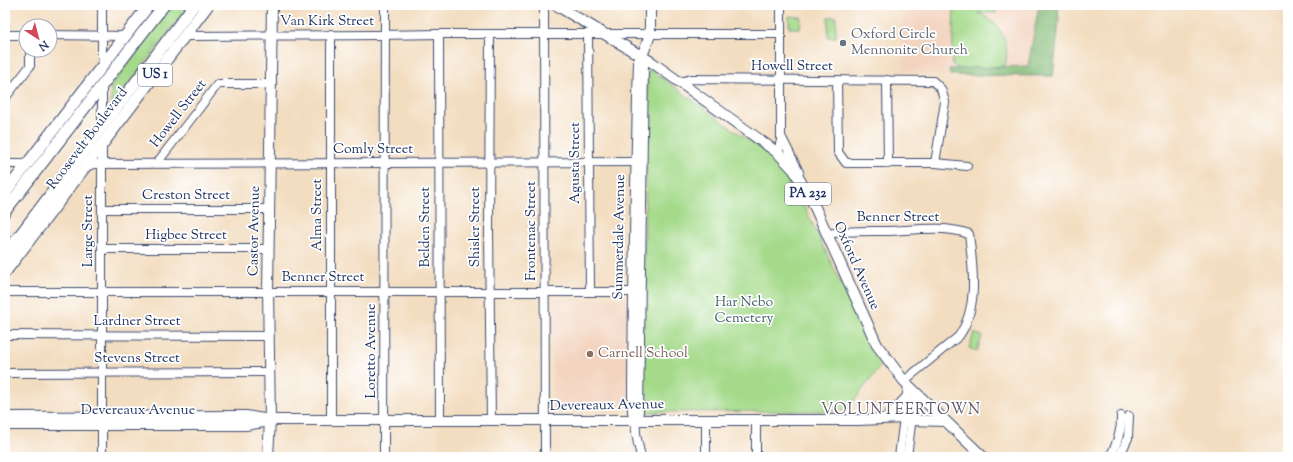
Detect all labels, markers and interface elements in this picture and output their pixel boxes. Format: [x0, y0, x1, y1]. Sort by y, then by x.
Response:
street label: Van Kirk Street [280, 12, 374, 32]
north arrow [18, 18, 58, 58]
place label: Oxford Circle Mennonite Church [851, 25, 968, 61]
text: N [35, 36, 52, 54]
marker: Oxford Circle Mennonite Church [838, 38, 848, 48]
street label: Howell Street [751, 57, 833, 77]
road number: US 1 [138, 64, 172, 86]
street label: Howell Street [146, 75, 212, 152]
street label: Roosevelt Boulevard [43, 84, 133, 194]
street label: Agusta Street [566, 122, 586, 204]
street label: Comly Street [333, 140, 413, 160]
street label: Summerdale Avenue [609, 174, 631, 300]
street label: Alma Street [308, 179, 328, 251]
street label: Frontenac Street [522, 181, 542, 281]
road number: PA 232 [785, 183, 831, 205]
street label: Creston Street [142, 186, 230, 206]
street label: Castor Avenue [244, 186, 266, 276]
street label: Belden Street [416, 186, 436, 267]
street label: Shisler Street [466, 186, 486, 267]
street label: Large Street [79, 195, 99, 267]
street label: Benner Street [857, 208, 940, 228]
street label: Oxford Avenue [828, 219, 884, 313]
street label: Higbee Street [145, 226, 227, 246]
street label: Benner Street [282, 268, 365, 288]
park label: Har Nebo Cemetery [715, 293, 773, 329]
street label: Loretto Avenue [362, 304, 382, 398]
street label: Lardner Street [94, 312, 181, 332]
place label: Carnell School [598, 344, 688, 364]
street label: Stevens Street [94, 349, 180, 369]
marker: Carnell School [585, 349, 595, 359]
street label: Devereaux Avenue [550, 395, 664, 417]
district label: VOLUNTEERTOWN [821, 400, 981, 421]
street label: Devereaux Avenue [81, 401, 195, 421]

